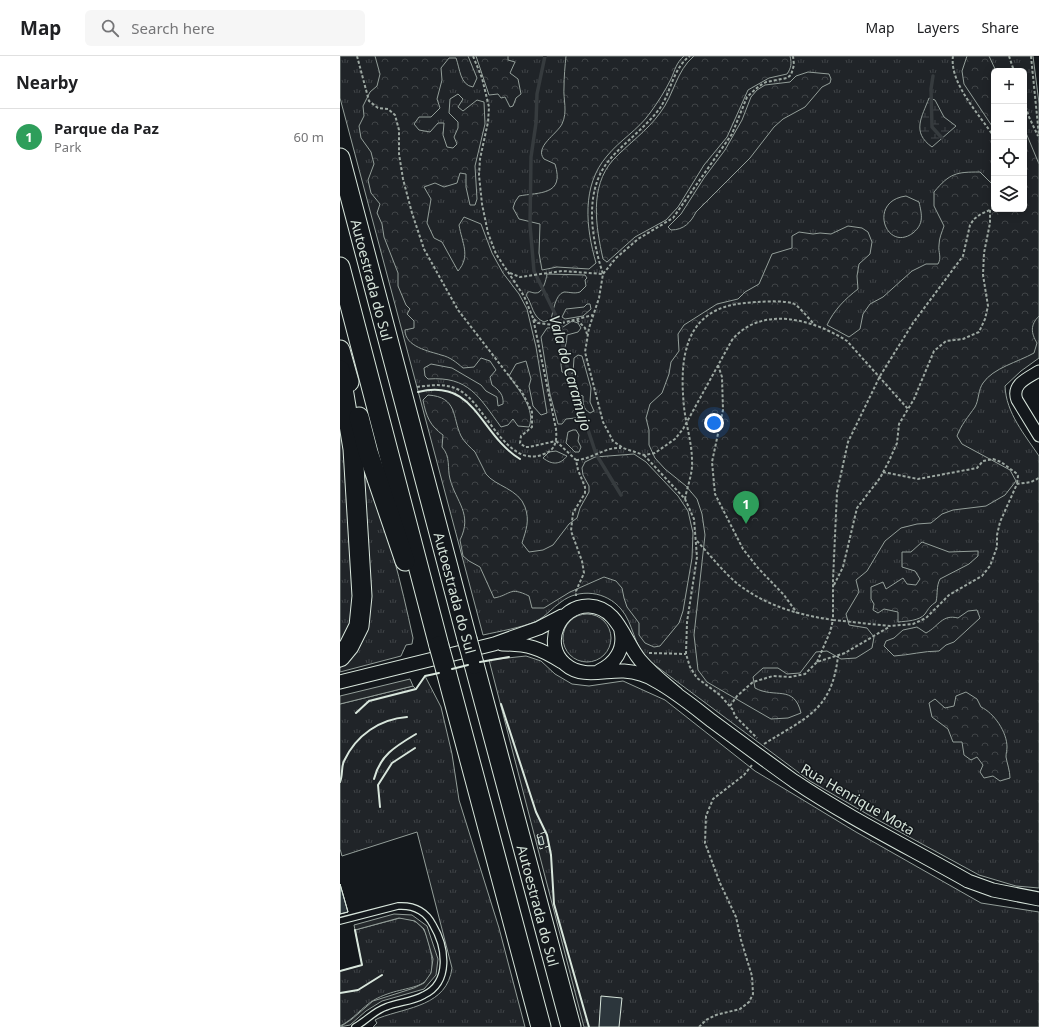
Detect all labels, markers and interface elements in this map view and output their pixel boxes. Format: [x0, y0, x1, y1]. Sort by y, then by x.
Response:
search box [85, 10, 365, 46]
text: Map [20, 15, 61, 41]
icon: search [99, 17, 121, 39]
text: Search here [131, 18, 215, 38]
text: Map [866, 18, 895, 37]
text: Layers [917, 18, 959, 37]
text: Share [981, 18, 1019, 37]
map controls [991, 68, 1027, 212]
button: + [991, 68, 1027, 104]
text: Nearby [16, 71, 78, 94]
button: − [991, 104, 1027, 140]
text: Parque da Paz [54, 118, 159, 138]
text: 1 [25, 128, 33, 146]
text: 60 m [294, 128, 324, 146]
text: Park [54, 138, 81, 156]
button: locate [991, 140, 1027, 176]
button: layers [991, 176, 1027, 212]
street label: Autoestrada do Sul [347, 217, 397, 343]
water label: Vala do Caramujo [545, 313, 597, 433]
your location [704, 413, 724, 433]
pin: 1 [733, 491, 759, 524]
street label: Autoestrada do Sul [430, 530, 480, 656]
street label: Rua Henrique Mota [798, 759, 918, 839]
street label: Autoestrada do Sul [513, 843, 564, 968]

